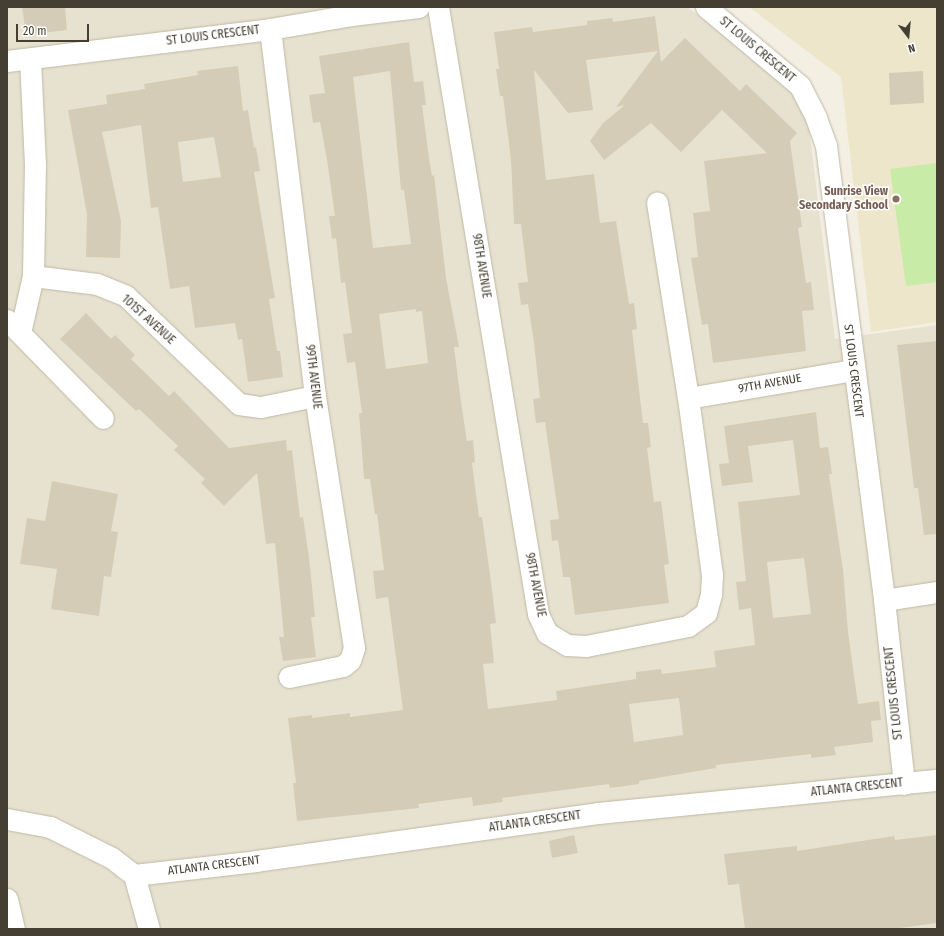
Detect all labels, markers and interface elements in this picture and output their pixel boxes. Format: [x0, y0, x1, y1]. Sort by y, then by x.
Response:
street label: ST LOUIS CRESCENT [716, 14, 798, 86]
scale bar [18, 16, 91, 42]
north arrow [888, 16, 928, 56]
street label: ST LOUIS CRESCENT [165, 23, 261, 49]
text: 20 m [23, 24, 47, 38]
text: N [906, 41, 916, 55]
place label: Sunrise View Secondary School [799, 185, 888, 213]
marker: Sunrise View Secondary School [891, 194, 901, 204]
street label: 98TH AVENUE [469, 233, 493, 299]
street label: 101ST AVENUE [118, 292, 178, 348]
street label: ST LOUIS CRESCENT [840, 323, 866, 419]
street label: 99TH AVENUE [302, 344, 324, 410]
street label: 97TH AVENUE [737, 371, 803, 397]
street label: 98TH AVENUE [522, 552, 548, 618]
street label: ST LOUIS CRESCENT [882, 646, 906, 740]
street label: ATLANTA CRESCENT [810, 776, 904, 800]
street label: ATLANTA CRESCENT [488, 808, 582, 836]
street label: ATLANTA CRESCENT [167, 853, 261, 879]

